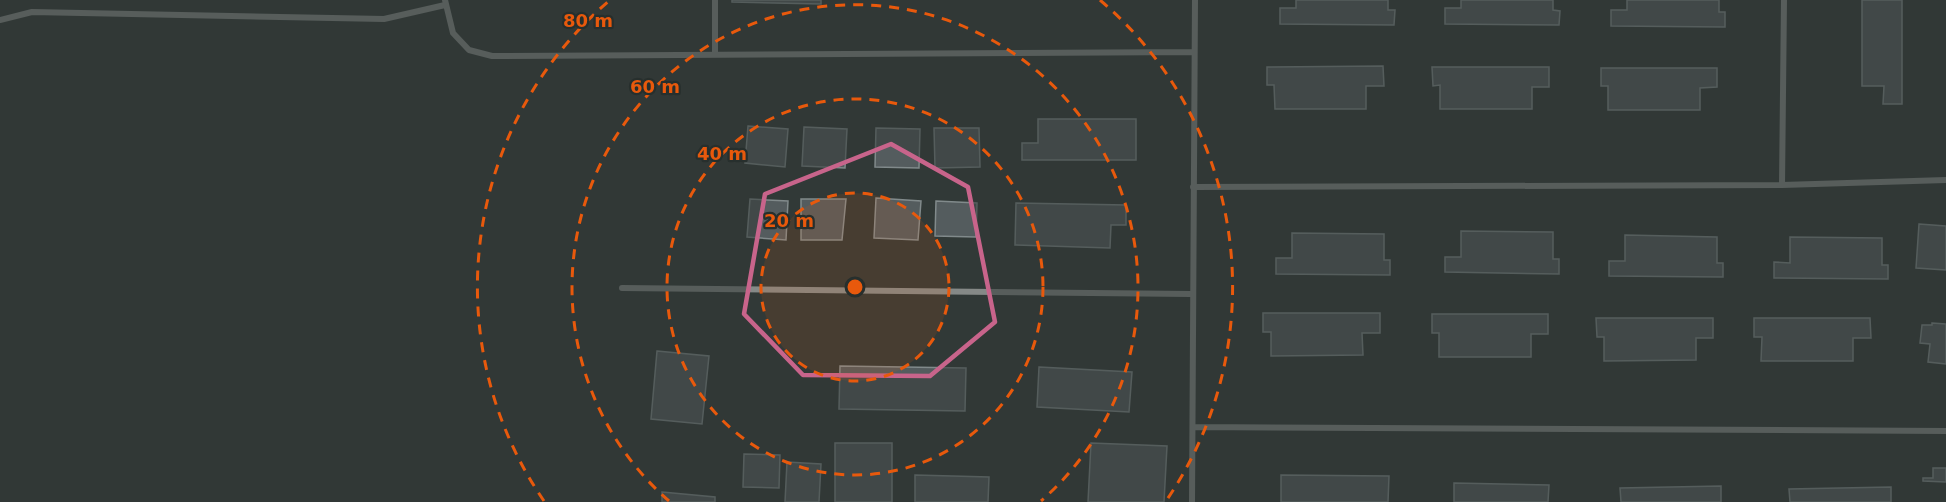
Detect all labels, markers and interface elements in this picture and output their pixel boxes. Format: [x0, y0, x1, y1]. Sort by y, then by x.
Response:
text: 80 m [563, 10, 613, 31]
text: 60 m [630, 76, 680, 97]
text: 40 m [697, 143, 747, 164]
text: 20 m [764, 210, 814, 231]
centre of rings [845, 277, 865, 297]

